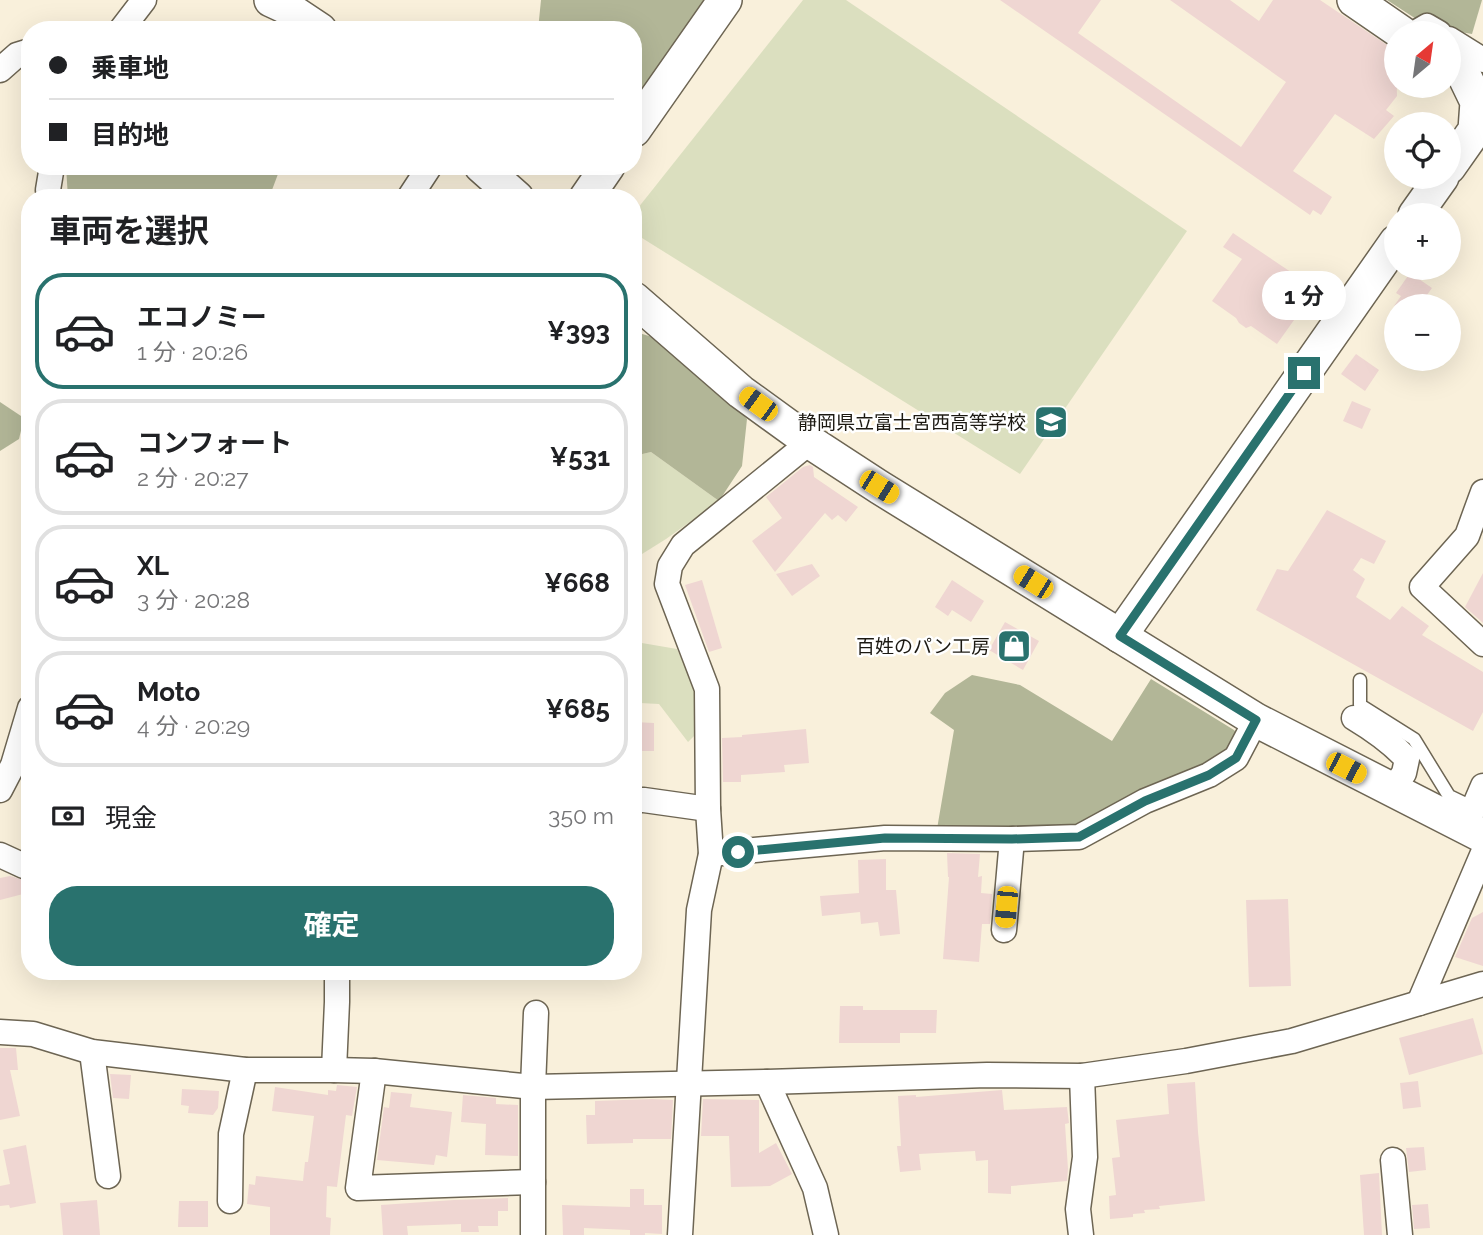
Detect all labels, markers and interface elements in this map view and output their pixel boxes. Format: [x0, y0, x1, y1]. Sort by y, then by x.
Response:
north arrow [1384, 21, 1461, 98]
map controls [1384, 21, 1461, 371]
text: 乗車地 [91, 53, 169, 83]
button: locate [1384, 112, 1461, 189]
text: 目的地 [91, 120, 169, 150]
button: + [1384, 203, 1461, 280]
text: 車両を選択 [49, 212, 209, 249]
callout: 1 分 [1262, 272, 1346, 320]
text: 1 分 [1284, 282, 1324, 309]
button: − [1384, 294, 1461, 371]
icon: car [53, 300, 116, 363]
text: エコノミー [137, 302, 267, 332]
text: ¥393 [547, 316, 610, 346]
text: 1 分 · 20:26 [137, 338, 248, 365]
route end [1288, 357, 1320, 389]
car [735, 383, 782, 425]
school or university icon: 静岡県立富士宮西高等学校 [1032, 403, 1070, 441]
place label: 静岡県立富士宮西高等学校 [798, 411, 1026, 433]
icon: car [53, 426, 116, 489]
text: コンフォート [137, 428, 292, 458]
text: ¥531 [550, 442, 610, 472]
text: 2 分 · 20:27 [137, 464, 249, 491]
car [856, 467, 903, 507]
text: XL [137, 551, 169, 581]
icon: car [53, 552, 116, 615]
car [1010, 562, 1057, 602]
text: ¥668 [544, 568, 610, 598]
text: 3 分 · 20:28 [137, 586, 250, 613]
shop icon: 百姓のパン工房 [995, 627, 1033, 665]
place label: 百姓のパン工房 [856, 635, 990, 657]
text: Moto [137, 677, 200, 707]
icon: car [53, 678, 116, 741]
text: ¥685 [546, 694, 610, 724]
text: 4 分 · 20:29 [137, 712, 250, 739]
car [1323, 749, 1370, 787]
icon: cash [49, 797, 87, 835]
text: 350 m [548, 802, 614, 829]
text: 現金 [105, 803, 157, 833]
route start [722, 836, 754, 868]
car [994, 885, 1019, 929]
button: 確定 [49, 886, 614, 966]

